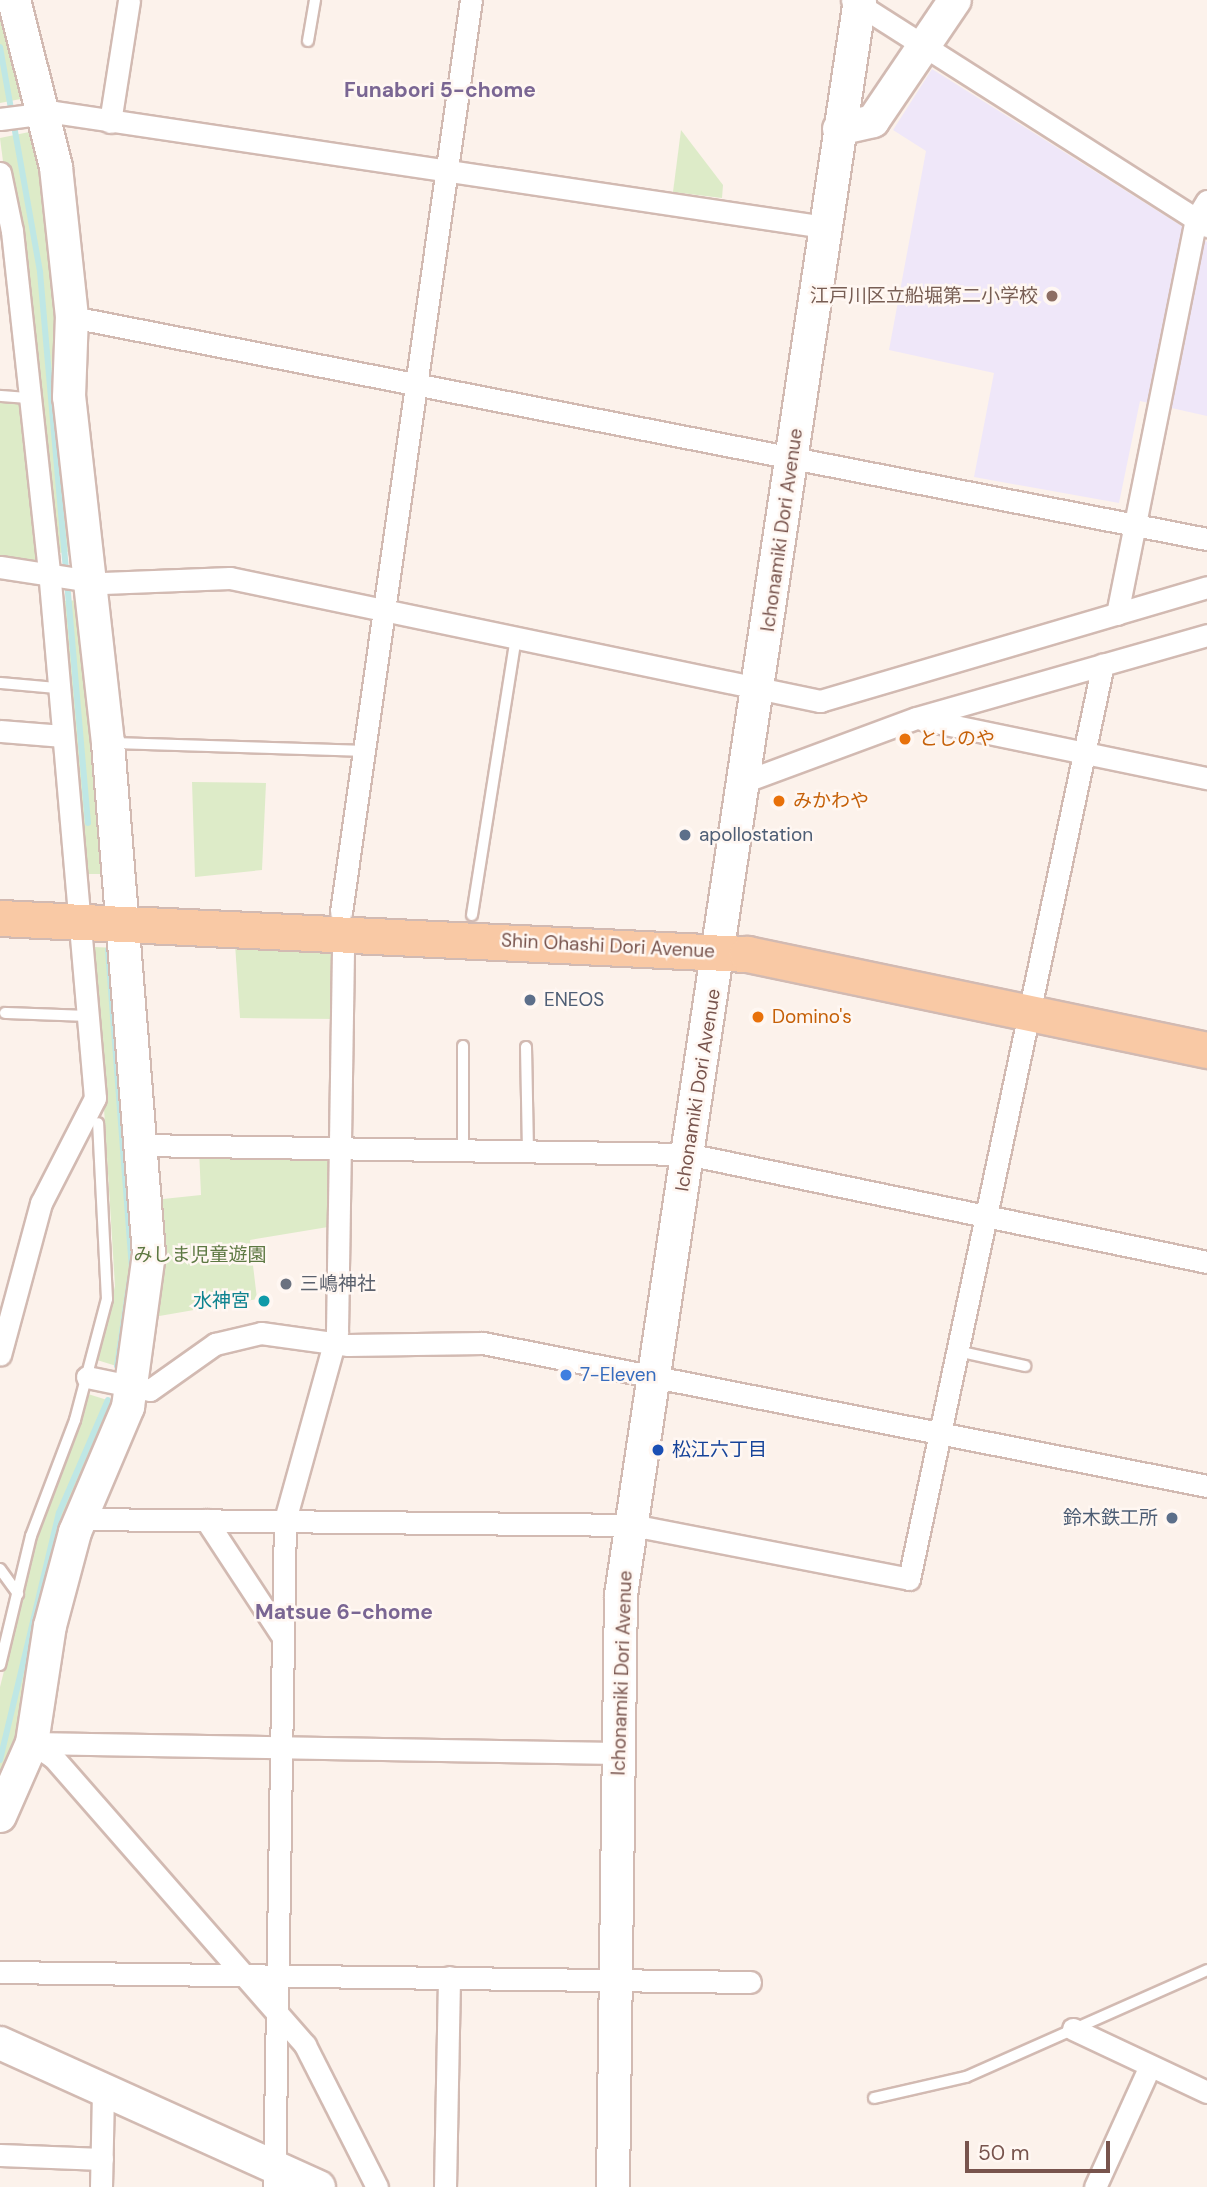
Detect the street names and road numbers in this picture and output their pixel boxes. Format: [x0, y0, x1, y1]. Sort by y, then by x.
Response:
street label: Ichonamiki Dori Avenue [756, 427, 808, 633]
street label: Shin Ohashi Dori Avenue [501, 929, 715, 963]
street label: Ichonamiki Dori Avenue [671, 987, 725, 1193]
street label: Ichonamiki Dori Avenue [607, 1570, 637, 1776]

